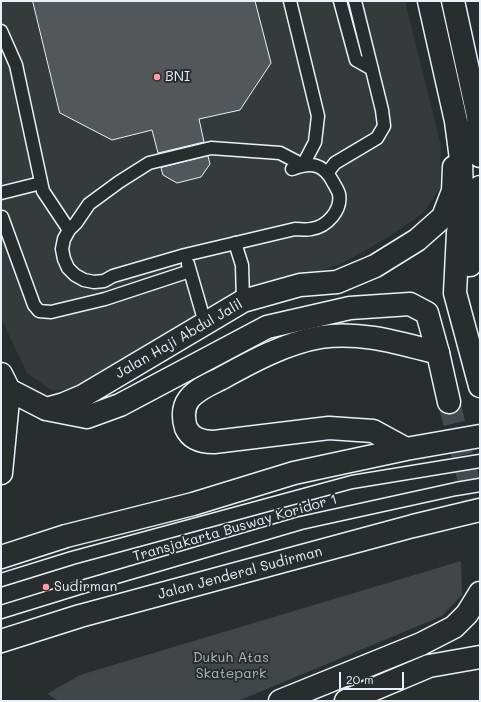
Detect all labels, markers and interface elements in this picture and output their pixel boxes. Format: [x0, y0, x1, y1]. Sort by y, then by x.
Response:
place label: BNI [165, 69, 190, 85]
marker: BNI [152, 72, 162, 82]
street label: Jalan Haji Abdul Jalil [112, 296, 246, 382]
street label: Transjakarta Busway Koridor 1 [131, 491, 339, 565]
street label: Jalan Jenderal Sudirman [156, 543, 324, 603]
place label: Sudirman [54, 579, 117, 595]
marker: Sudirman [41, 582, 51, 592]
park label: Dukuh Atas Skatepark [193, 650, 269, 682]
scale bar [341, 664, 406, 690]
text: 20 m [346, 671, 374, 687]

